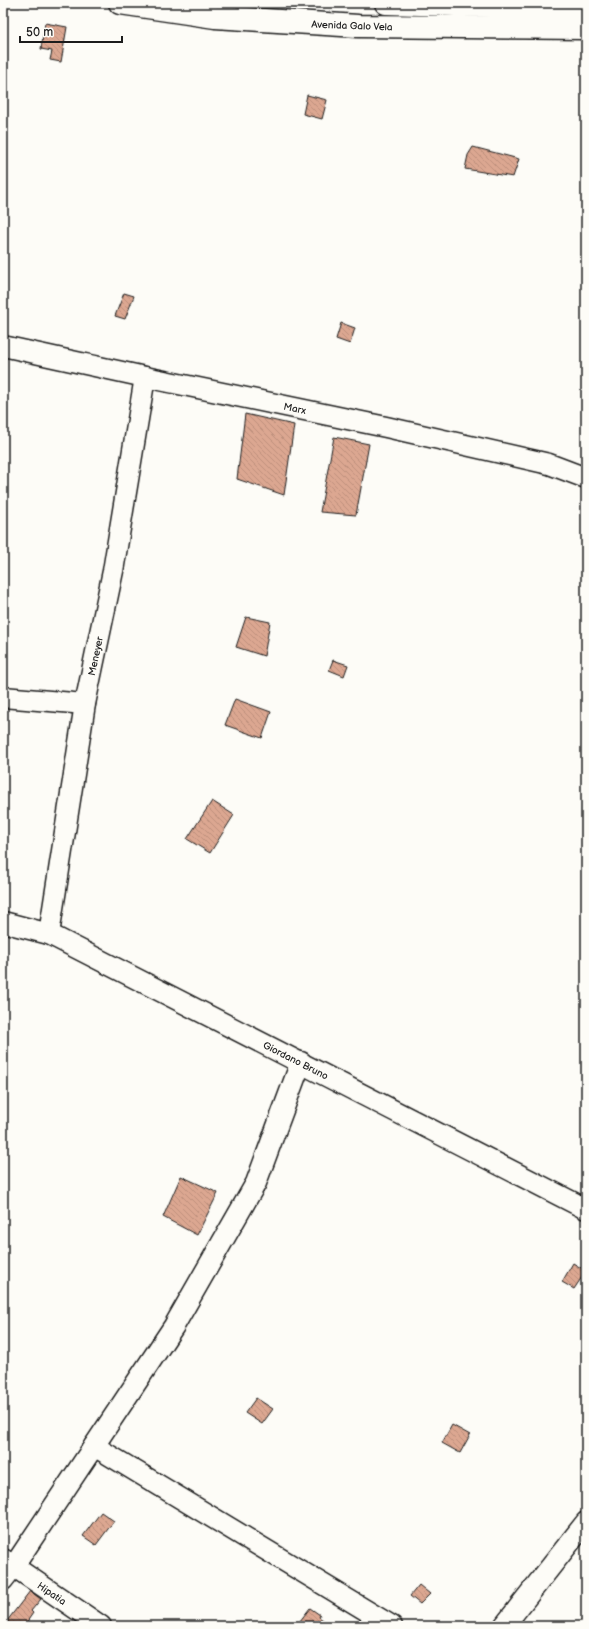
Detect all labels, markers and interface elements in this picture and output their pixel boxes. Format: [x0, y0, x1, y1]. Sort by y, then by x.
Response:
scale bar [20, 18, 122, 44]
street label: Avenida Galo Vela [311, 19, 393, 33]
text: 50 m [26, 25, 53, 40]
street label: Marx [282, 401, 307, 417]
street label: Meneyer [86, 635, 106, 677]
street label: Giordano Bruno [261, 1039, 330, 1083]
street label: Hipatia [35, 1580, 68, 1608]

